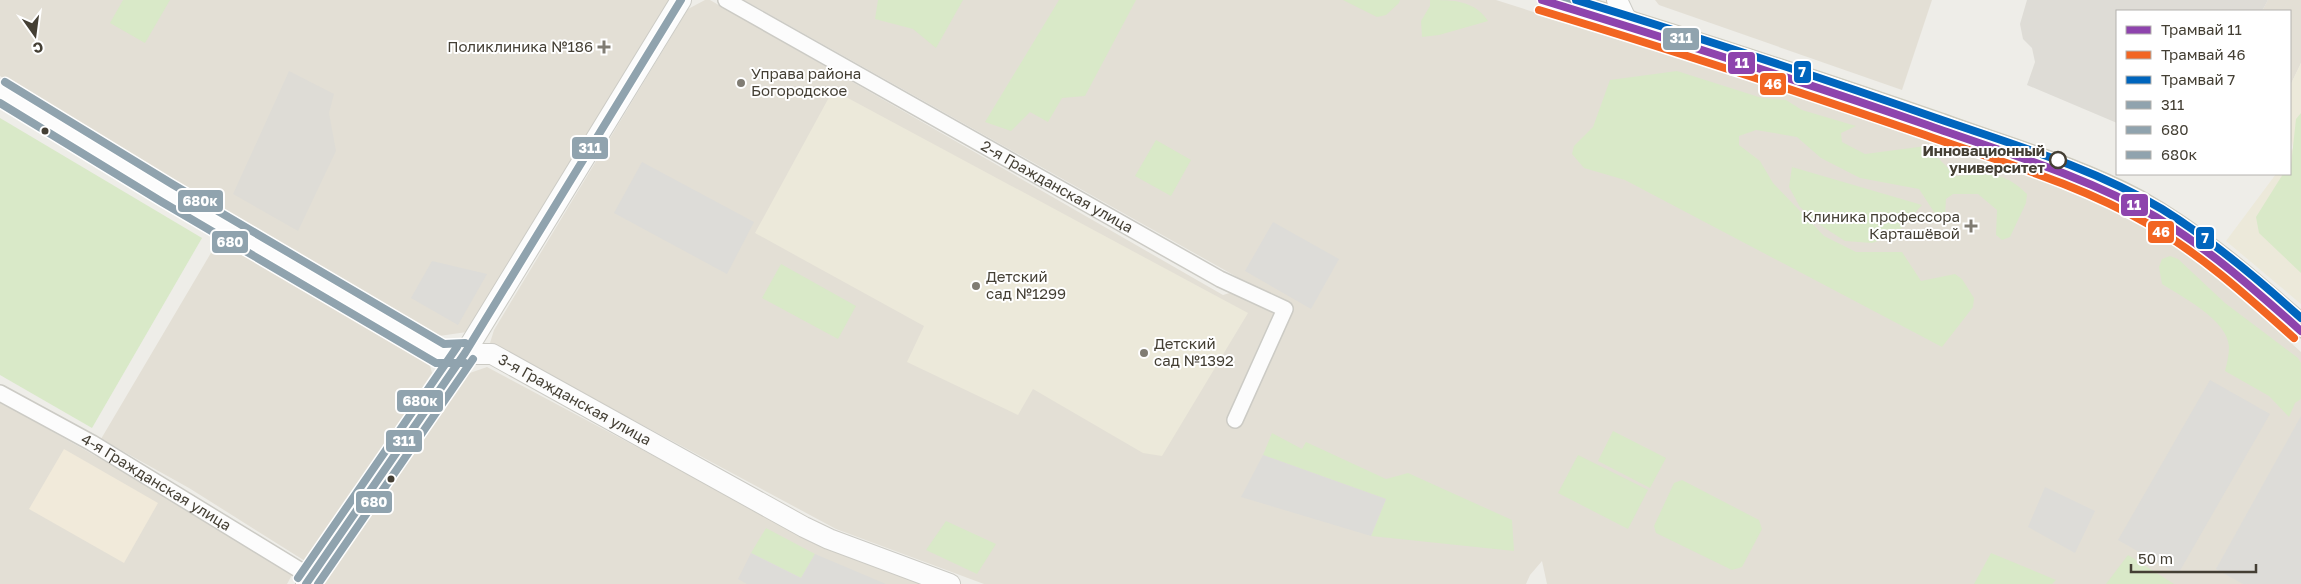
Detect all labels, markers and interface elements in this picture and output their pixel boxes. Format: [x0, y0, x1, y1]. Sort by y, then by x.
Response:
north arrow [10, 10, 60, 60]
legend [2116, 10, 2291, 175]
text: Трамвай 11 [2161, 20, 2242, 38]
line badge: 311 [1662, 27, 1700, 51]
text: 311 [1670, 29, 1692, 46]
place label: Поликлиника №186 [447, 37, 593, 55]
text: С [31, 39, 45, 58]
marker: Поликлиника №186 [597, 40, 611, 54]
text: Трамвай 46 [2161, 45, 2246, 63]
line badge: 11 [1727, 51, 1756, 75]
text: 11 [1735, 54, 1749, 71]
line badge: 7 [1793, 60, 1812, 84]
text: 7 [1798, 63, 1806, 80]
place label: Управа района Богородское [751, 64, 861, 99]
text: Трамвай 7 [2161, 70, 2235, 88]
line badge: 46 [1759, 72, 1787, 96]
text: 46 [1764, 75, 1782, 92]
marker: Управа района Богородское [735, 77, 747, 89]
text: 311 [2161, 95, 2184, 113]
text: 680 [2161, 120, 2189, 138]
unlabelled marker [40, 126, 50, 136]
line badge: 311 [571, 136, 609, 160]
street label: 2-я Гражданская улица [978, 136, 1137, 236]
text: 311 [579, 139, 601, 156]
place label: Инновационный университет [1922, 141, 2045, 176]
text: 680к [2161, 145, 2198, 163]
marker: Инновационный университет [2049, 151, 2067, 169]
line badge: 680к [177, 189, 224, 213]
text: 680к [182, 192, 218, 209]
line badge: 11 [2120, 193, 2149, 217]
text: 11 [2127, 196, 2141, 213]
place label: Клиника профессора Карташёвой [1802, 207, 1960, 242]
marker: Клиника профессора Карташёвой [1964, 219, 1978, 233]
line badge: 46 [2147, 220, 2175, 244]
text: 46 [2152, 223, 2170, 240]
line badge: 7 [2195, 226, 2215, 250]
text: 7 [2201, 229, 2209, 246]
line badge: 680 [211, 230, 249, 254]
text: 680 [217, 233, 243, 250]
place label: Детский сад №1299 [986, 267, 1066, 302]
marker: Детский сад №1299 [970, 280, 982, 292]
place label: Детский сад №1392 [1154, 334, 1234, 369]
marker: Детский сад №1392 [1138, 347, 1150, 359]
street label: 3-я Гражданская улица [496, 349, 655, 448]
line badge: 680к [396, 389, 444, 413]
text: 680к [402, 392, 438, 409]
street label: 4-я Гражданская улица [79, 429, 235, 534]
line badge: 311 [385, 429, 423, 453]
text: 311 [393, 432, 415, 449]
unlabelled marker [386, 474, 396, 484]
line badge: 680 [355, 490, 393, 514]
text: 680 [361, 493, 387, 510]
scale bar [2131, 542, 2256, 574]
text: 50 m [2138, 549, 2173, 567]

